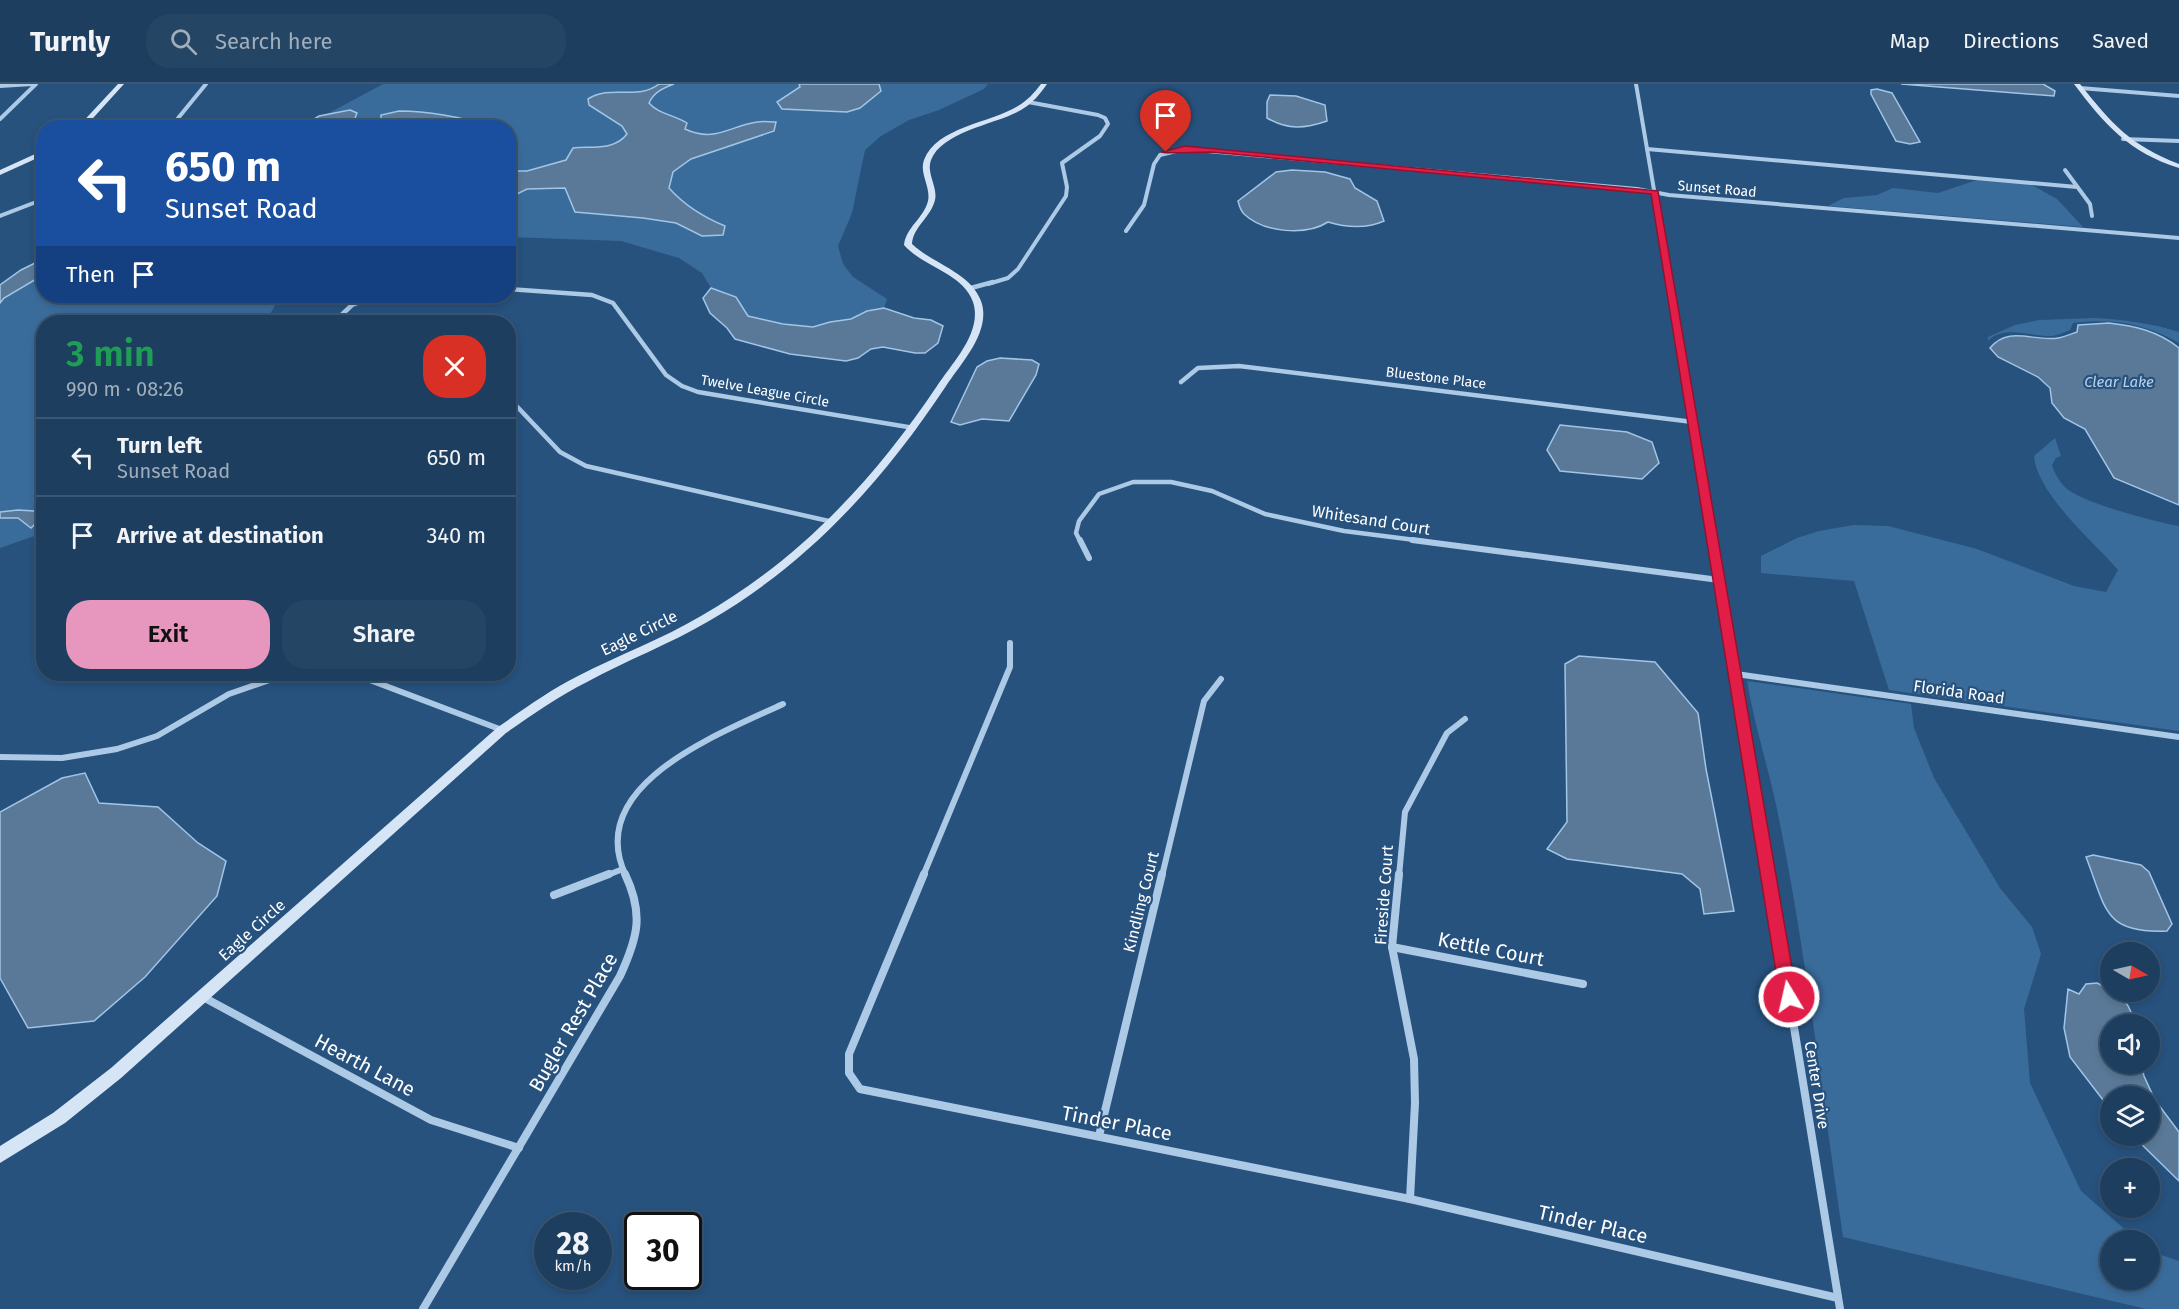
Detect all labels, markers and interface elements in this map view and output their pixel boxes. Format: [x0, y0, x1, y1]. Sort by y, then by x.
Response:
search box [146, 14, 566, 68]
text: Turnly [30, 25, 110, 58]
icon: search [167, 25, 200, 58]
text: Search here [215, 28, 332, 55]
text: Map [1890, 28, 1930, 54]
text: Directions [1963, 28, 2059, 54]
text: Saved [2092, 28, 2149, 54]
pin [1140, 90, 1191, 152]
icon: arrive [1149, 99, 1182, 132]
text: 650 m [165, 142, 281, 192]
icon: left [66, 144, 144, 222]
street label: Sunset Road [1677, 177, 1757, 201]
text: Sunset Road [165, 193, 318, 225]
icon: arrive [127, 258, 160, 291]
text: Then [66, 261, 115, 288]
text: 3 min [66, 332, 155, 376]
button: close [423, 335, 486, 398]
street label: Bluestone Place [1385, 363, 1487, 393]
street label: Twelve League Circle [700, 371, 830, 411]
water label: Clear Lake [2084, 373, 2154, 391]
text: 990 m · 08:26 [66, 377, 184, 401]
text: Turn left [117, 432, 202, 459]
icon: left [66, 441, 99, 474]
text: 650 m [426, 444, 486, 471]
text: Sunset Road [117, 459, 230, 483]
street label: Whitesand Court [1310, 501, 1432, 539]
icon: arrive [66, 519, 99, 552]
text: Arrive at destination [117, 522, 324, 549]
text: 340 m [426, 522, 486, 549]
button: Exit [66, 600, 270, 669]
button: Share [282, 600, 486, 669]
street label: Eagle Circle [598, 606, 680, 660]
street label: Florida Road [1912, 676, 2006, 708]
street label: Fireside Court [1371, 844, 1397, 946]
street label: Kindling Court [1119, 849, 1163, 954]
street label: Eagle Circle [215, 895, 289, 965]
street label: Kettle Court [1436, 927, 1547, 971]
north arrow [2100, 942, 2160, 1002]
map controls [2100, 942, 2160, 1290]
street label: Bugler Rest Place [523, 948, 623, 1096]
position arrow [1757, 965, 1821, 1029]
button: sound [2100, 1014, 2160, 1074]
street label: Hearth Lane [311, 1028, 419, 1102]
street label: Center Drive [1801, 1040, 1833, 1130]
button: layers [2100, 1086, 2160, 1146]
street label: Tinder Place [1060, 1101, 1174, 1145]
button: + [2100, 1158, 2160, 1218]
street label: Tinder Place [1536, 1200, 1650, 1248]
speed limit sign: 30 [624, 1212, 702, 1290]
text: 28 [557, 1226, 589, 1262]
button: − [2100, 1230, 2160, 1290]
text: km/h [554, 1257, 592, 1275]

